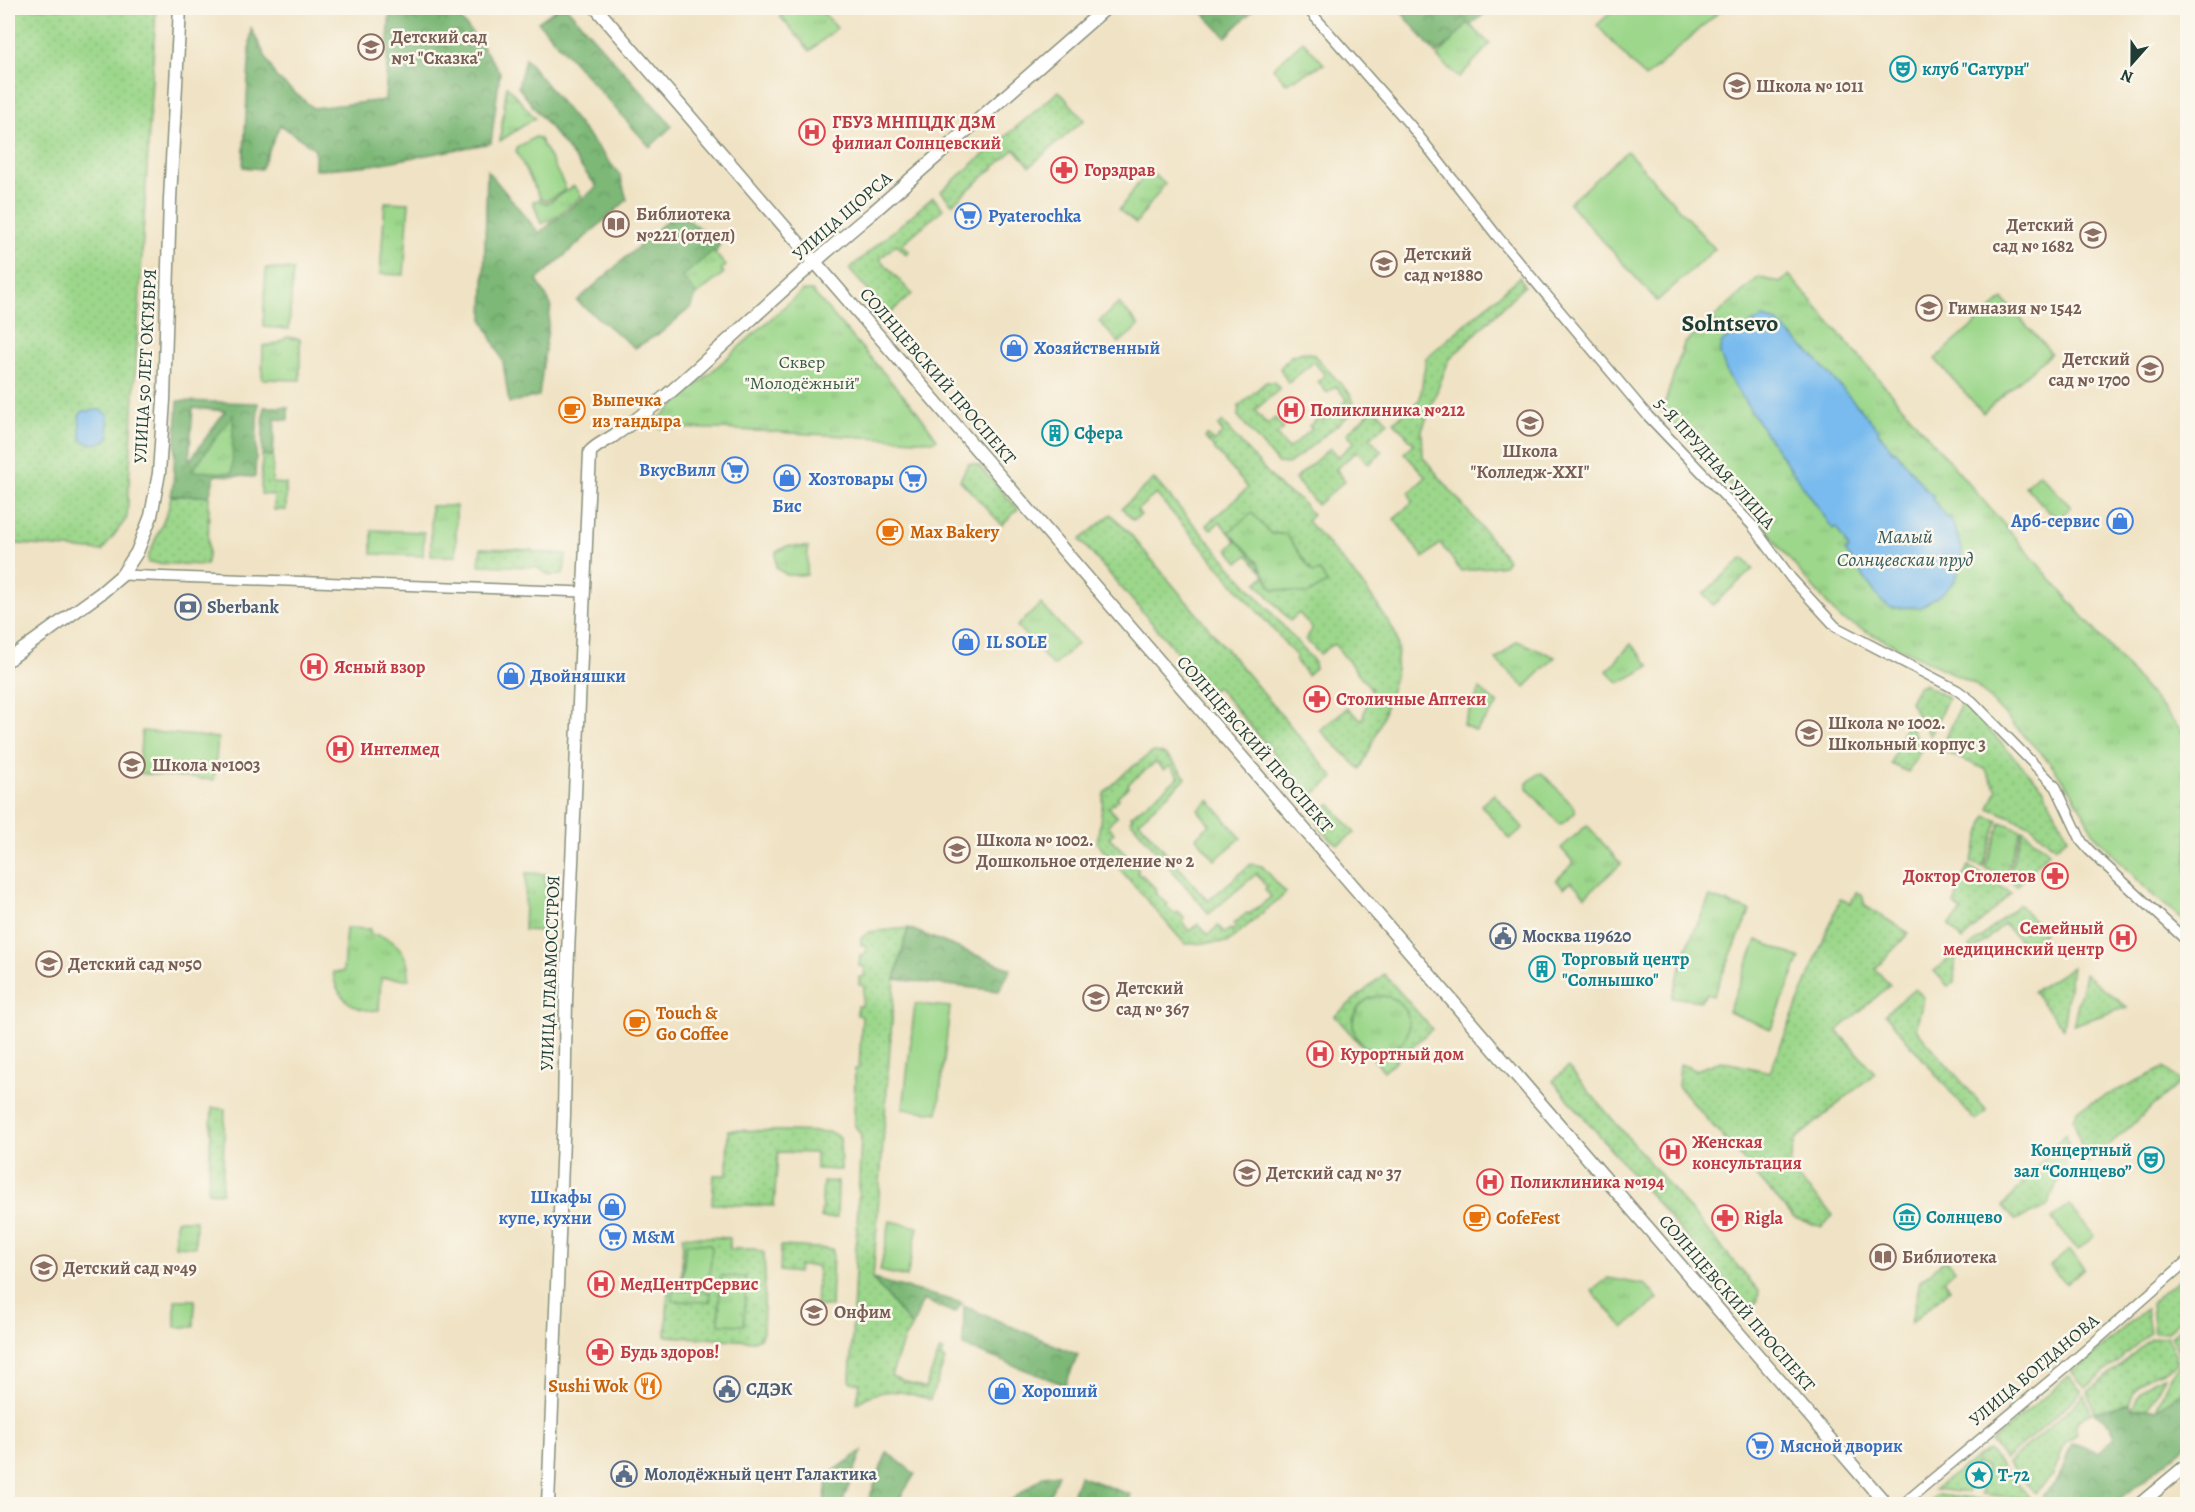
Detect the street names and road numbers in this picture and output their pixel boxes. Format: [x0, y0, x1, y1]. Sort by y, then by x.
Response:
street label: УЛИЦА ЩОРСА [787, 166, 897, 266]
street label: УЛИЦА 50 ЛЕТ ОКТЯБРЯ [128, 268, 162, 464]
street label: СОЛНЦЕВСКИЙ ПРОСПЕКТ [854, 282, 1022, 470]
street label: 5-Я ПРУДНАЯ УЛИЦА [1649, 392, 1781, 534]
street label: СОЛНЦЕВСКИЙ ПРОСПЕКТ [1171, 650, 1339, 838]
street label: УЛИЦА ГЛАВМОССТРОЯ [535, 875, 565, 1071]
street label: СОЛНЦЕВСКИЙ ПРОСПЕКТ [1653, 1209, 1821, 1397]
street label: УЛИЦА БОГДАНОВА [1964, 1308, 2104, 1431]

